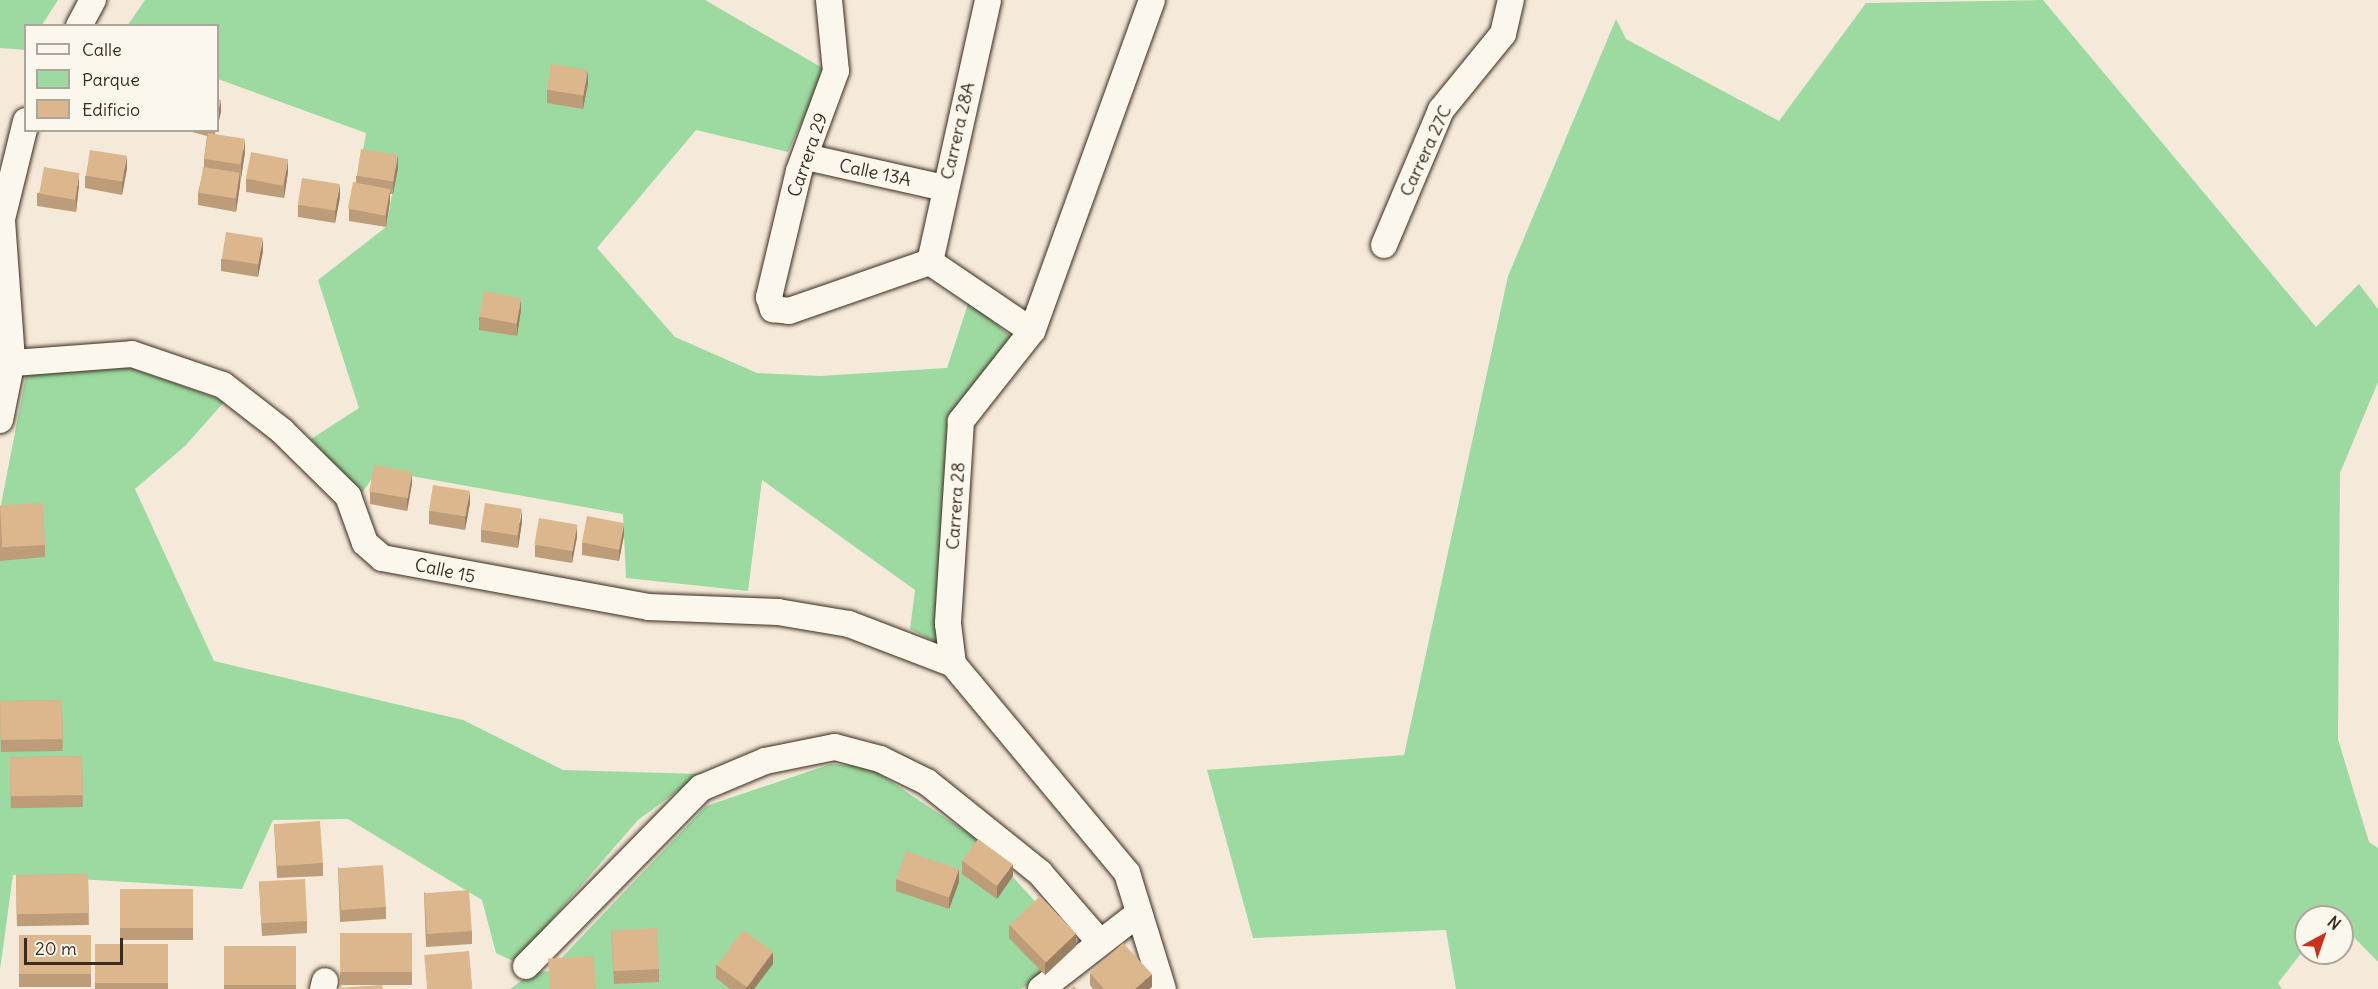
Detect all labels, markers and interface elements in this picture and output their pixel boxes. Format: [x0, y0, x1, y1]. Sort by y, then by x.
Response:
legend [24, 24, 219, 132]
text: Calle [82, 38, 122, 61]
text: Parque [82, 68, 140, 91]
street label: Carrera 28A [936, 80, 980, 182]
text: Edificio [82, 98, 140, 121]
street label: Carrera 27C [1395, 102, 1457, 200]
street label: Carrera 29 [784, 110, 832, 200]
street label: Calle 13A [837, 155, 913, 191]
street label: Carrera 28 [942, 461, 970, 551]
street label: Calle 15 [413, 554, 477, 588]
north arrow [2294, 905, 2354, 965]
text: N [2324, 912, 2345, 934]
scale bar [27, 926, 126, 964]
text: 20 m [35, 937, 77, 960]

